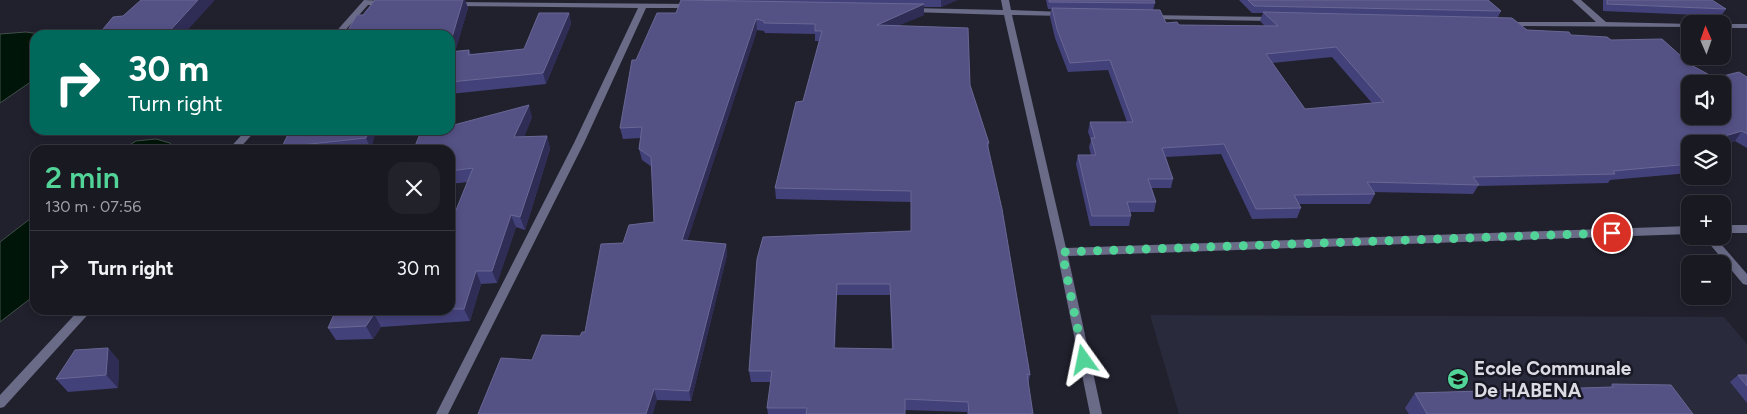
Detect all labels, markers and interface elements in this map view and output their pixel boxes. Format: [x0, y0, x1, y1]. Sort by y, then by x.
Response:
north arrow [1681, 15, 1731, 65]
map controls [1681, 15, 1731, 305]
text: 30 m [128, 48, 209, 90]
icon: right [45, 50, 110, 115]
button: sound [1681, 75, 1731, 125]
text: Turn right [128, 90, 223, 117]
button: layers [1681, 135, 1731, 185]
text: 2 min [45, 159, 120, 196]
button: close [388, 162, 440, 214]
button: + [1681, 195, 1731, 245]
text: 130 m · 07:56 [45, 197, 141, 216]
pin [1591, 212, 1633, 254]
icon: arrive [1598, 219, 1626, 247]
icon: right [45, 254, 73, 282]
button: − [1681, 255, 1731, 305]
text: Turn right [88, 257, 174, 280]
text: 30 m [397, 257, 440, 280]
position arrow [1057, 333, 1109, 385]
place label: Ecole Communale De HABENA [1474, 357, 1632, 402]
school or university icon: Ecole Communale De HABENA [1446, 367, 1470, 391]

